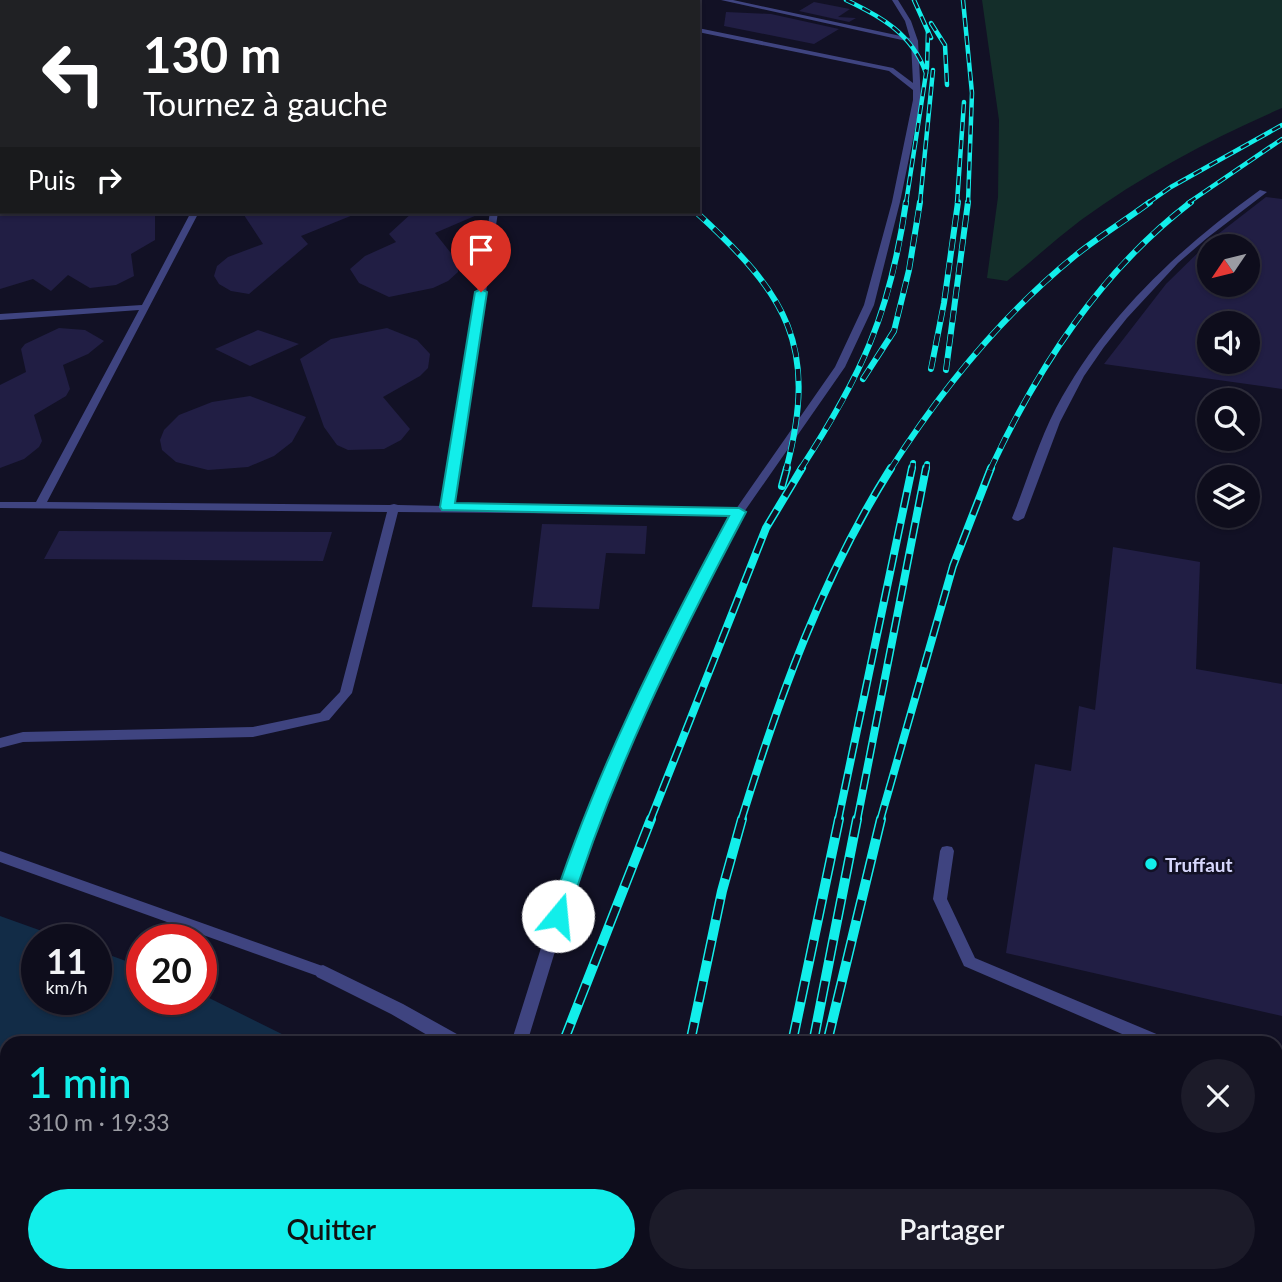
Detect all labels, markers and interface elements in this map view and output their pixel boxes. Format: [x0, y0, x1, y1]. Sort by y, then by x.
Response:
text: 130 m [143, 25, 281, 83]
icon: left [28, 28, 119, 119]
text: Tournez à gauche [143, 84, 388, 123]
icon: right [90, 161, 128, 199]
text: Puis [28, 164, 76, 196]
pin [451, 220, 511, 292]
icon: arrive [462, 231, 500, 269]
north arrow [1197, 234, 1260, 298]
map controls [1197, 234, 1260, 528]
button: sound [1197, 311, 1260, 374]
button: search [1197, 388, 1260, 451]
button: layers [1197, 465, 1260, 528]
place label: Truffaut [1165, 853, 1233, 876]
marker: Truffaut [1143, 856, 1159, 872]
position arrow [521, 879, 595, 953]
speed limit sign: 20 [126, 924, 217, 1015]
text: 11 [46, 939, 87, 981]
text: km/h [45, 976, 88, 998]
text: 1 min [28, 1057, 132, 1107]
button: close [1181, 1059, 1255, 1133]
text: 310 m · 19:33 [28, 1108, 170, 1136]
button: Quitter [28, 1189, 635, 1269]
button: Partager [649, 1189, 1255, 1269]

